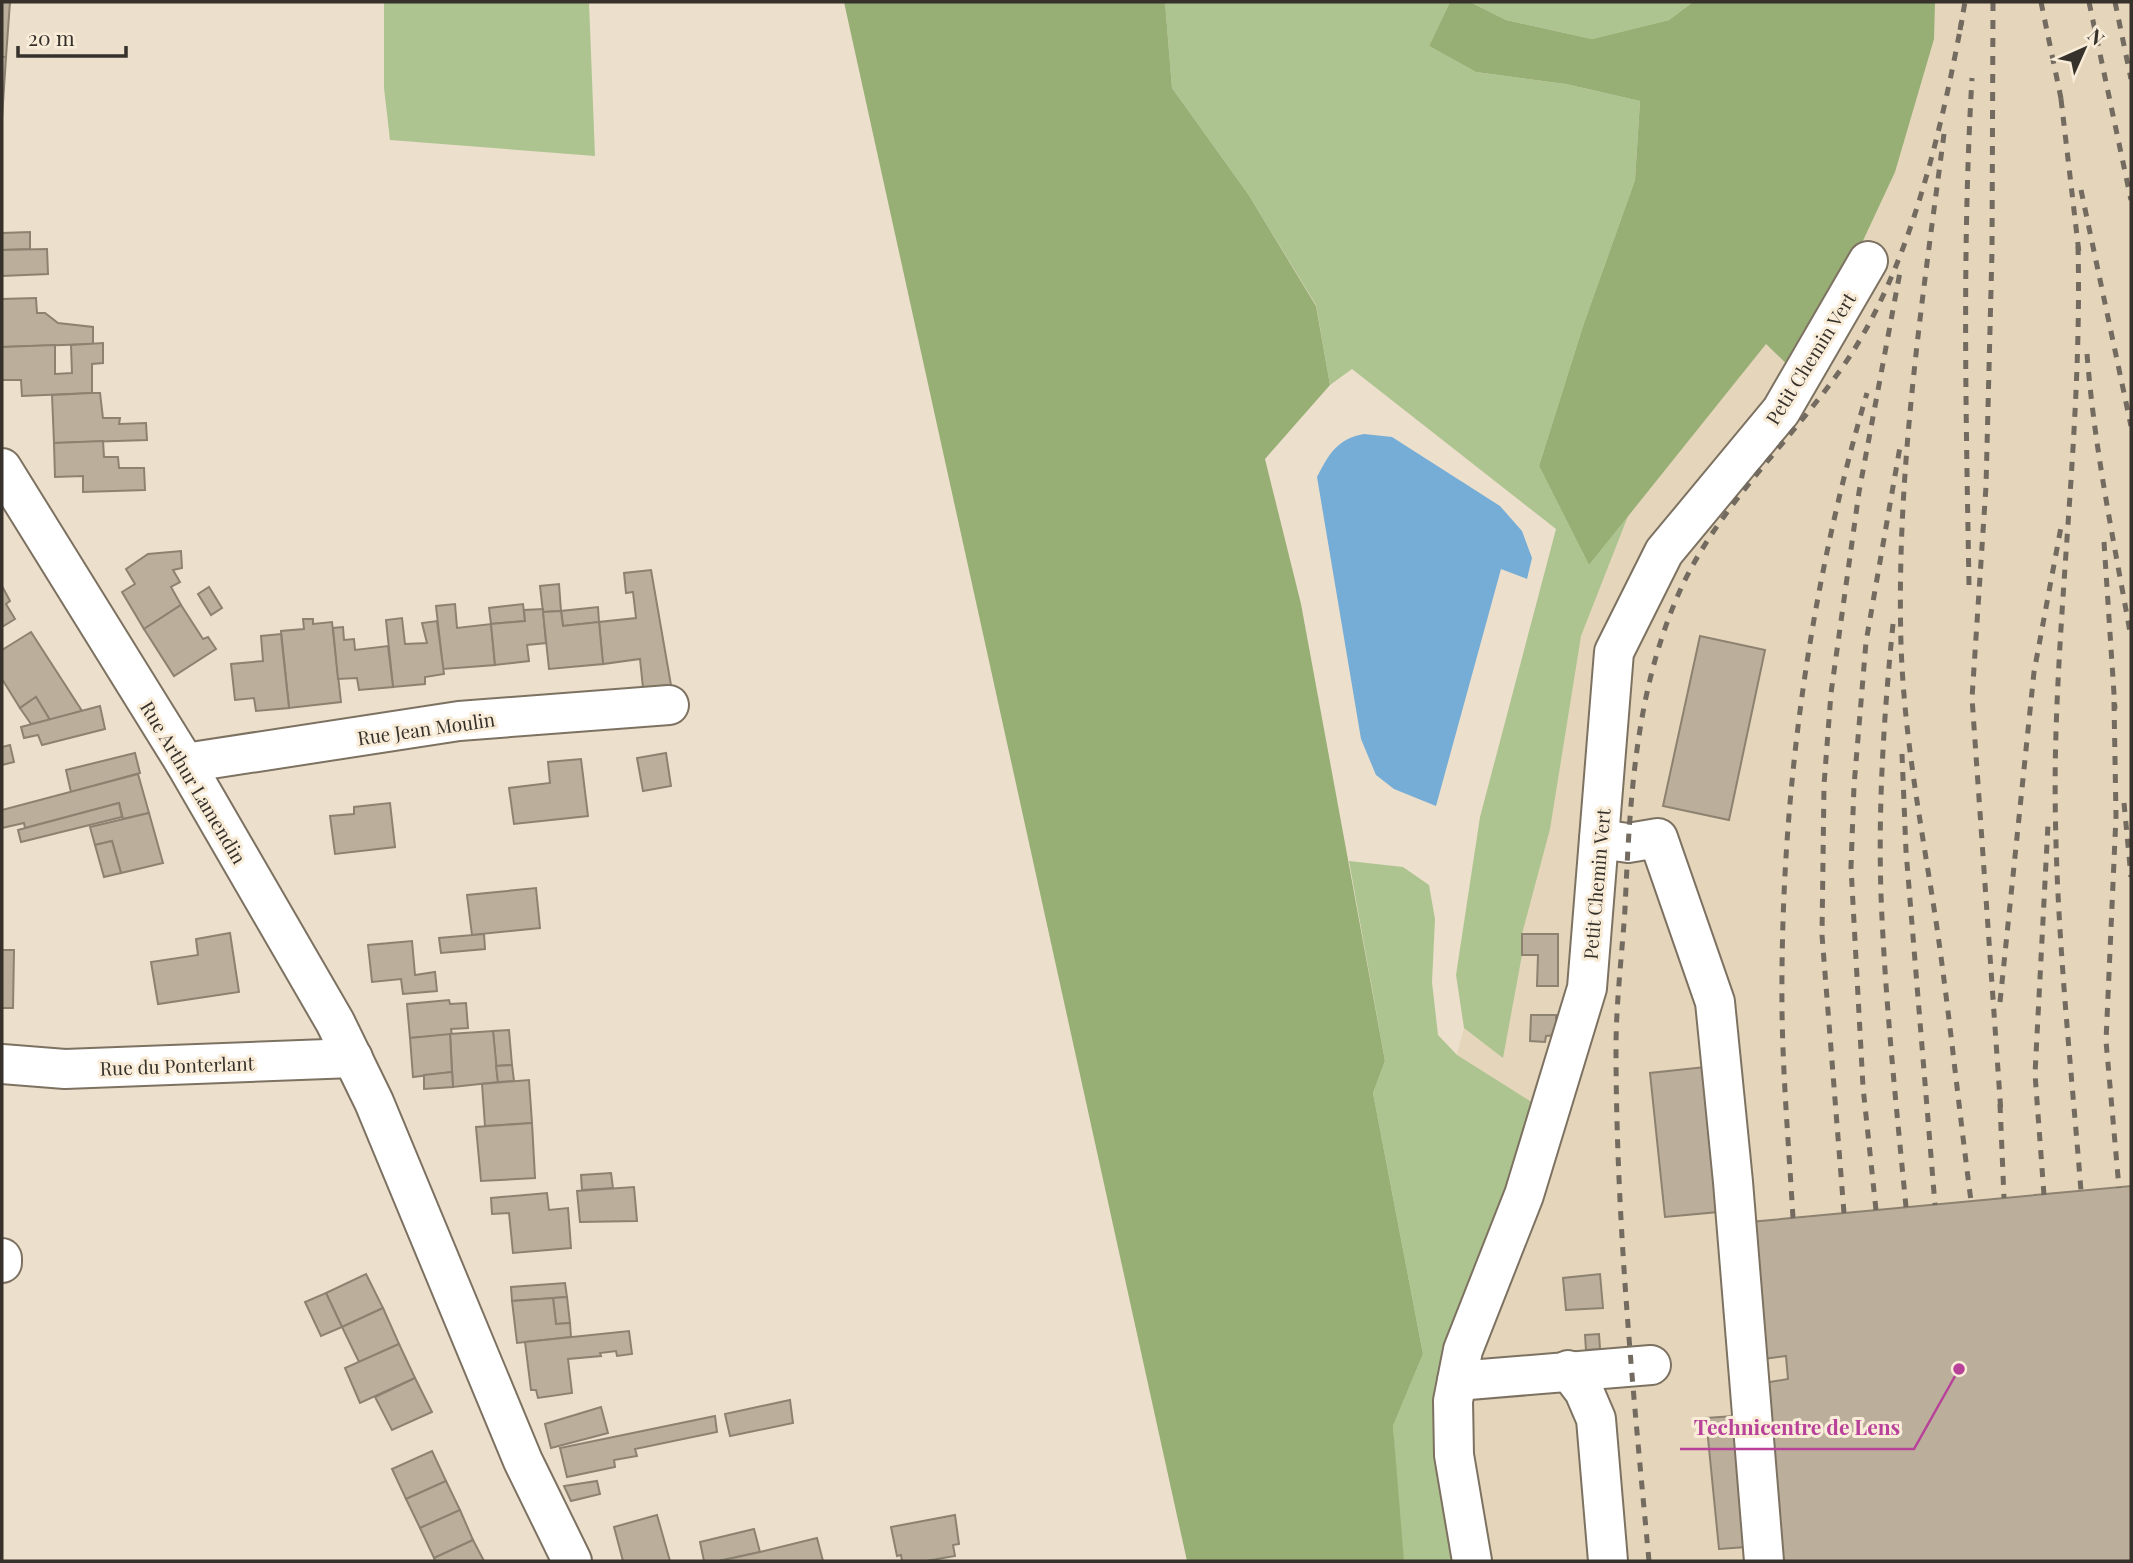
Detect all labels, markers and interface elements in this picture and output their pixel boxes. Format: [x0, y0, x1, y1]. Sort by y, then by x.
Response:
scale bar [18, 14, 126, 58]
north arrow [2049, 14, 2119, 84]
text: N [2083, 22, 2111, 51]
text: 20 m [28, 23, 75, 51]
street label: Petit Chemin Vert [1759, 287, 1861, 429]
street label: Rue Arthur Lamendin [135, 696, 253, 869]
street label: Rue Jean Moulin [356, 705, 497, 751]
street label: Petit Chemin Vert [1576, 807, 1616, 961]
street label: Rue du Ponterlant [99, 1049, 255, 1081]
callout: Technicentre de Lens [1680, 1407, 1914, 1449]
text: Technicentre de Lens [1694, 1412, 1900, 1440]

